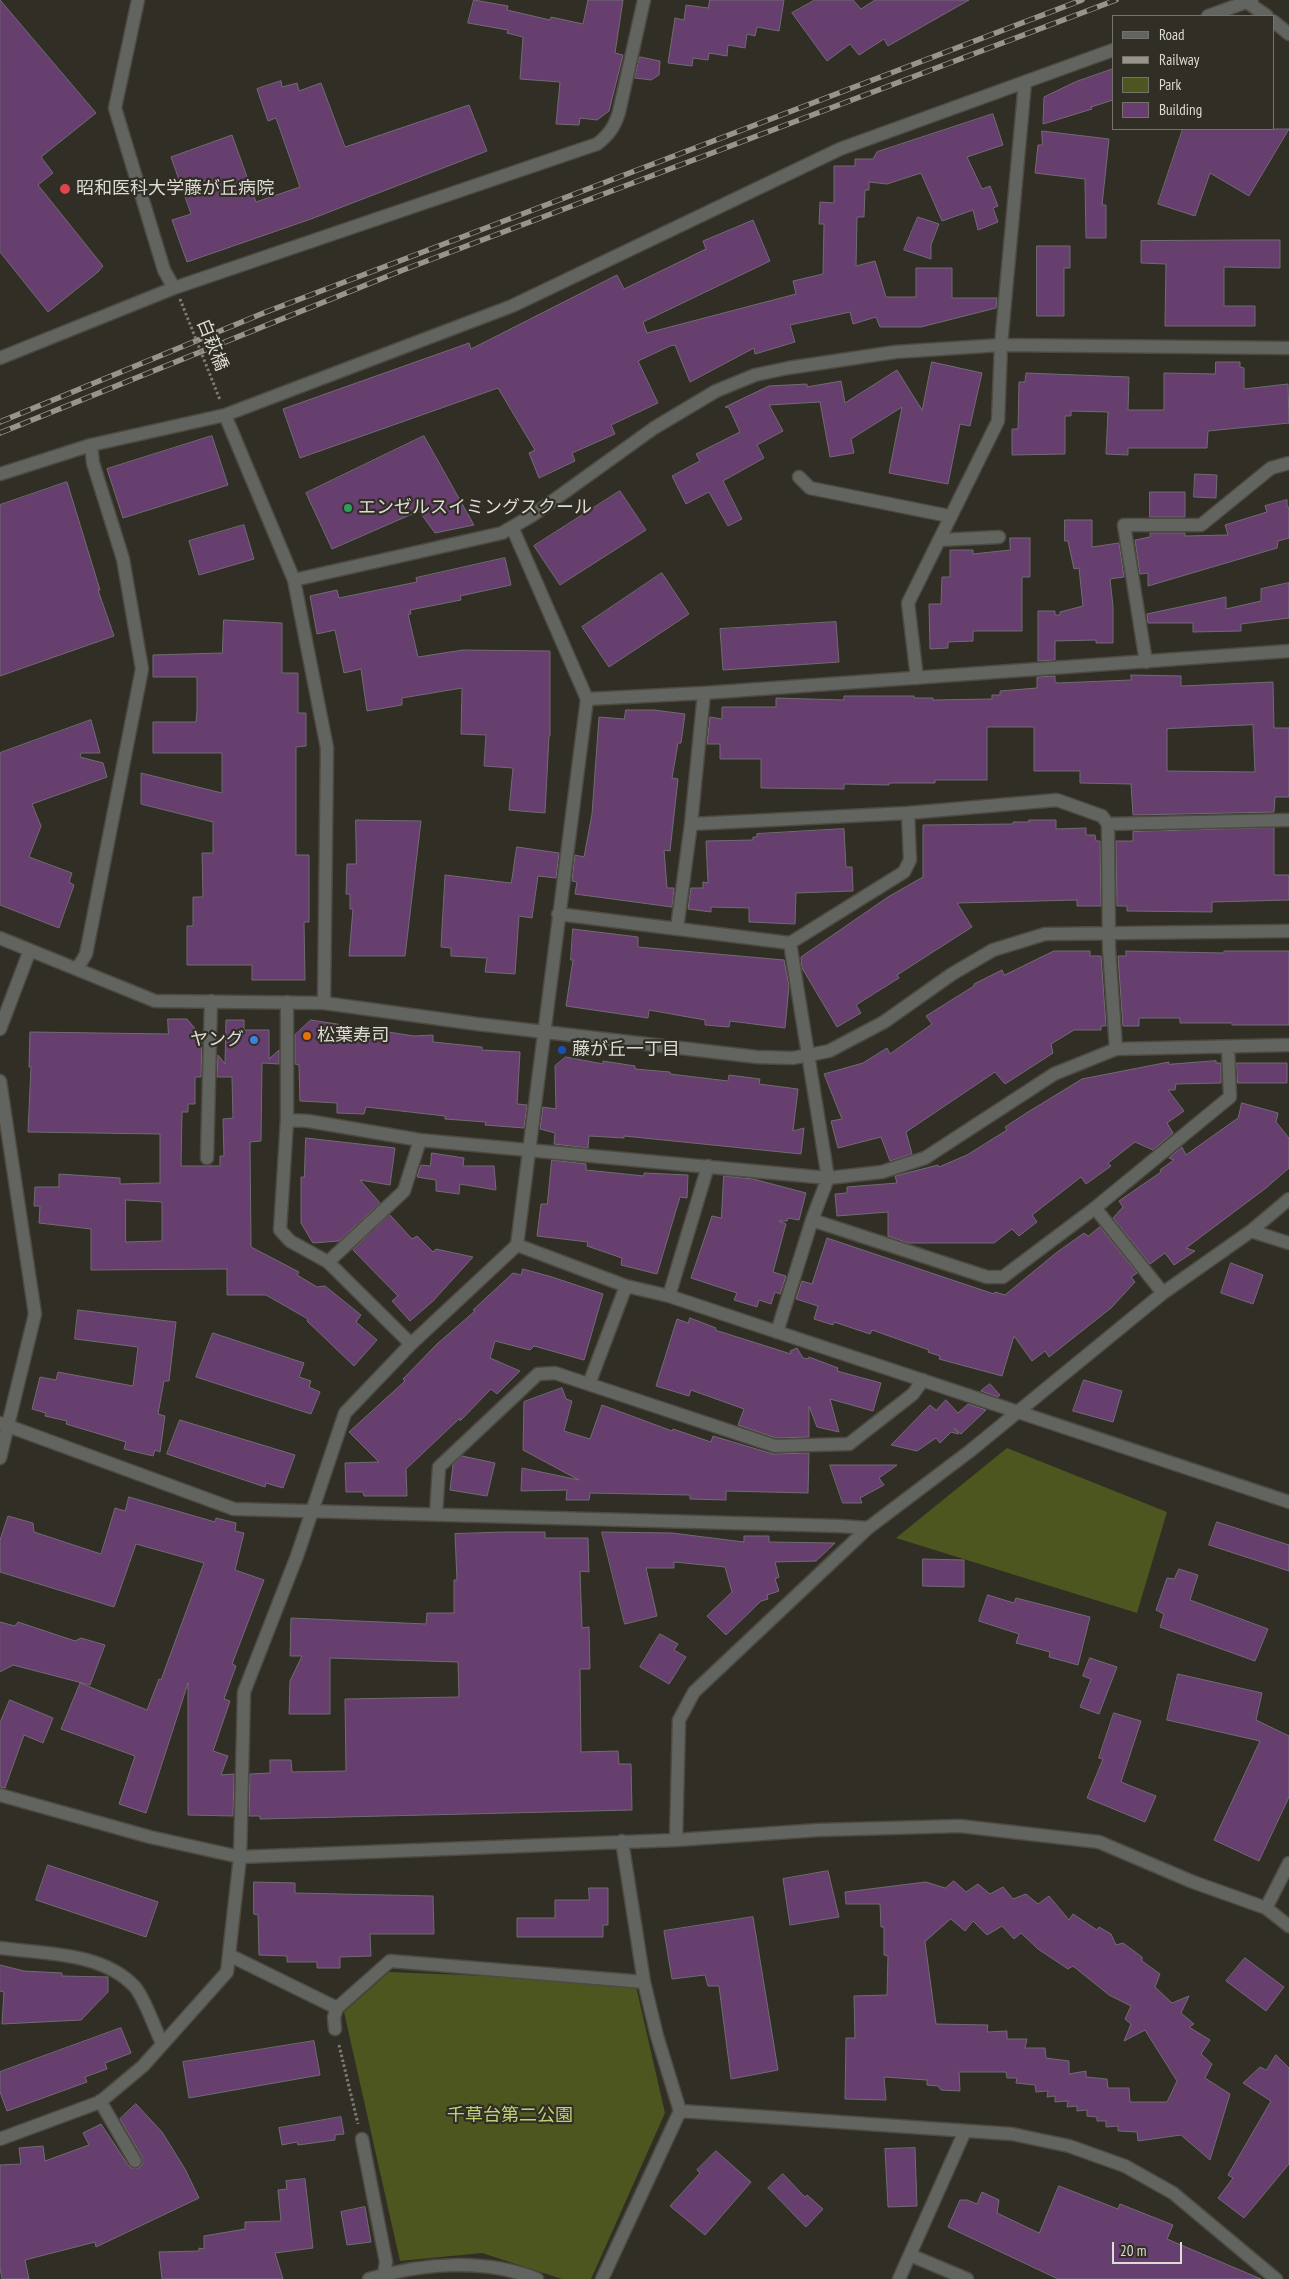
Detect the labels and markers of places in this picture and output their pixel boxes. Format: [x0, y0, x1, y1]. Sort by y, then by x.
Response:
place label: 昭和医科大学藤が丘病院 [76, 178, 274, 200]
marker: 昭和医科大学藤が丘病院 [58, 182, 72, 196]
place label: エンゼルスイミングスクール [358, 497, 592, 519]
marker: エンゼルスイミングスクール [342, 502, 354, 514]
place label: 松葉寿司 [317, 1025, 389, 1047]
place label: ヤング [190, 1029, 244, 1051]
marker: 松葉寿司 [301, 1030, 313, 1042]
marker: ヤング [248, 1034, 260, 1046]
place label: 藤が丘一丁目 [572, 1039, 680, 1061]
marker: 藤が丘一丁目 [556, 1044, 568, 1056]

